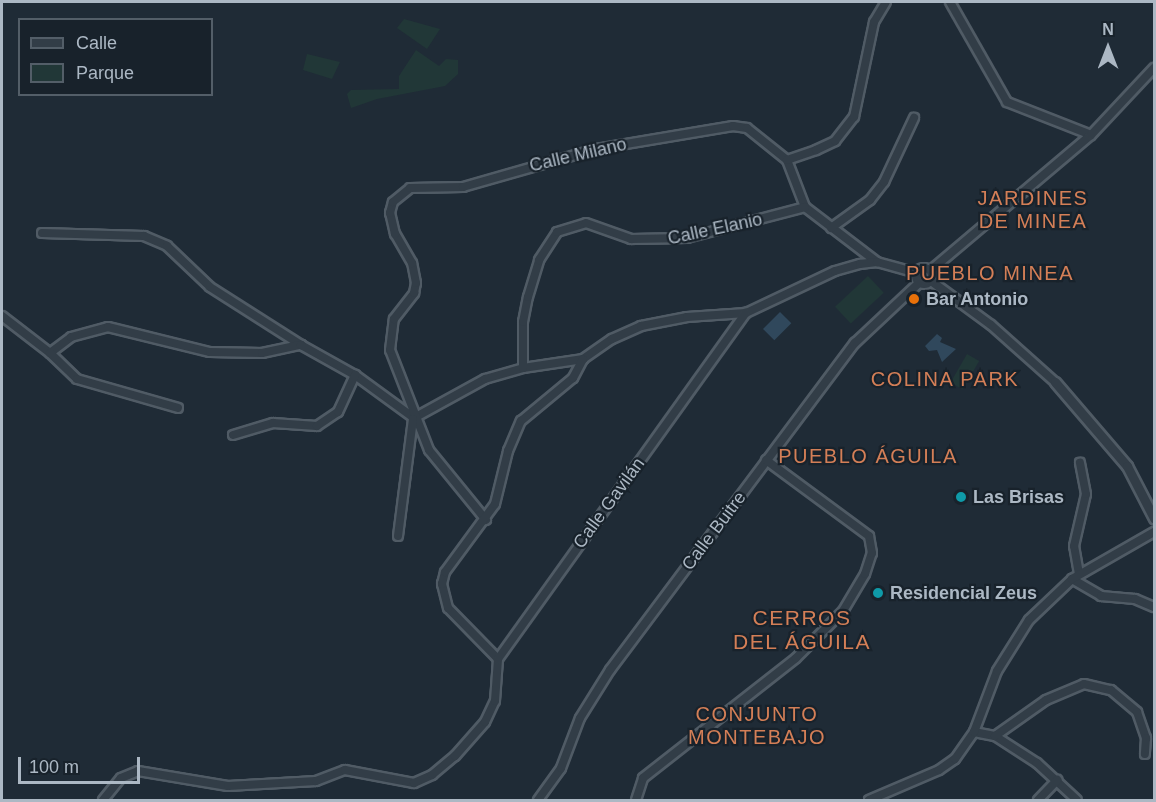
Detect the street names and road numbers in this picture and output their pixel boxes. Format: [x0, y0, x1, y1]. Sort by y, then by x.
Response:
street label: Calle Milano [527, 133, 629, 177]
street label: Calle Elanio [666, 208, 764, 250]
street label: Calle Gavilán [569, 453, 649, 553]
street label: Calle Buitre [677, 487, 751, 575]

